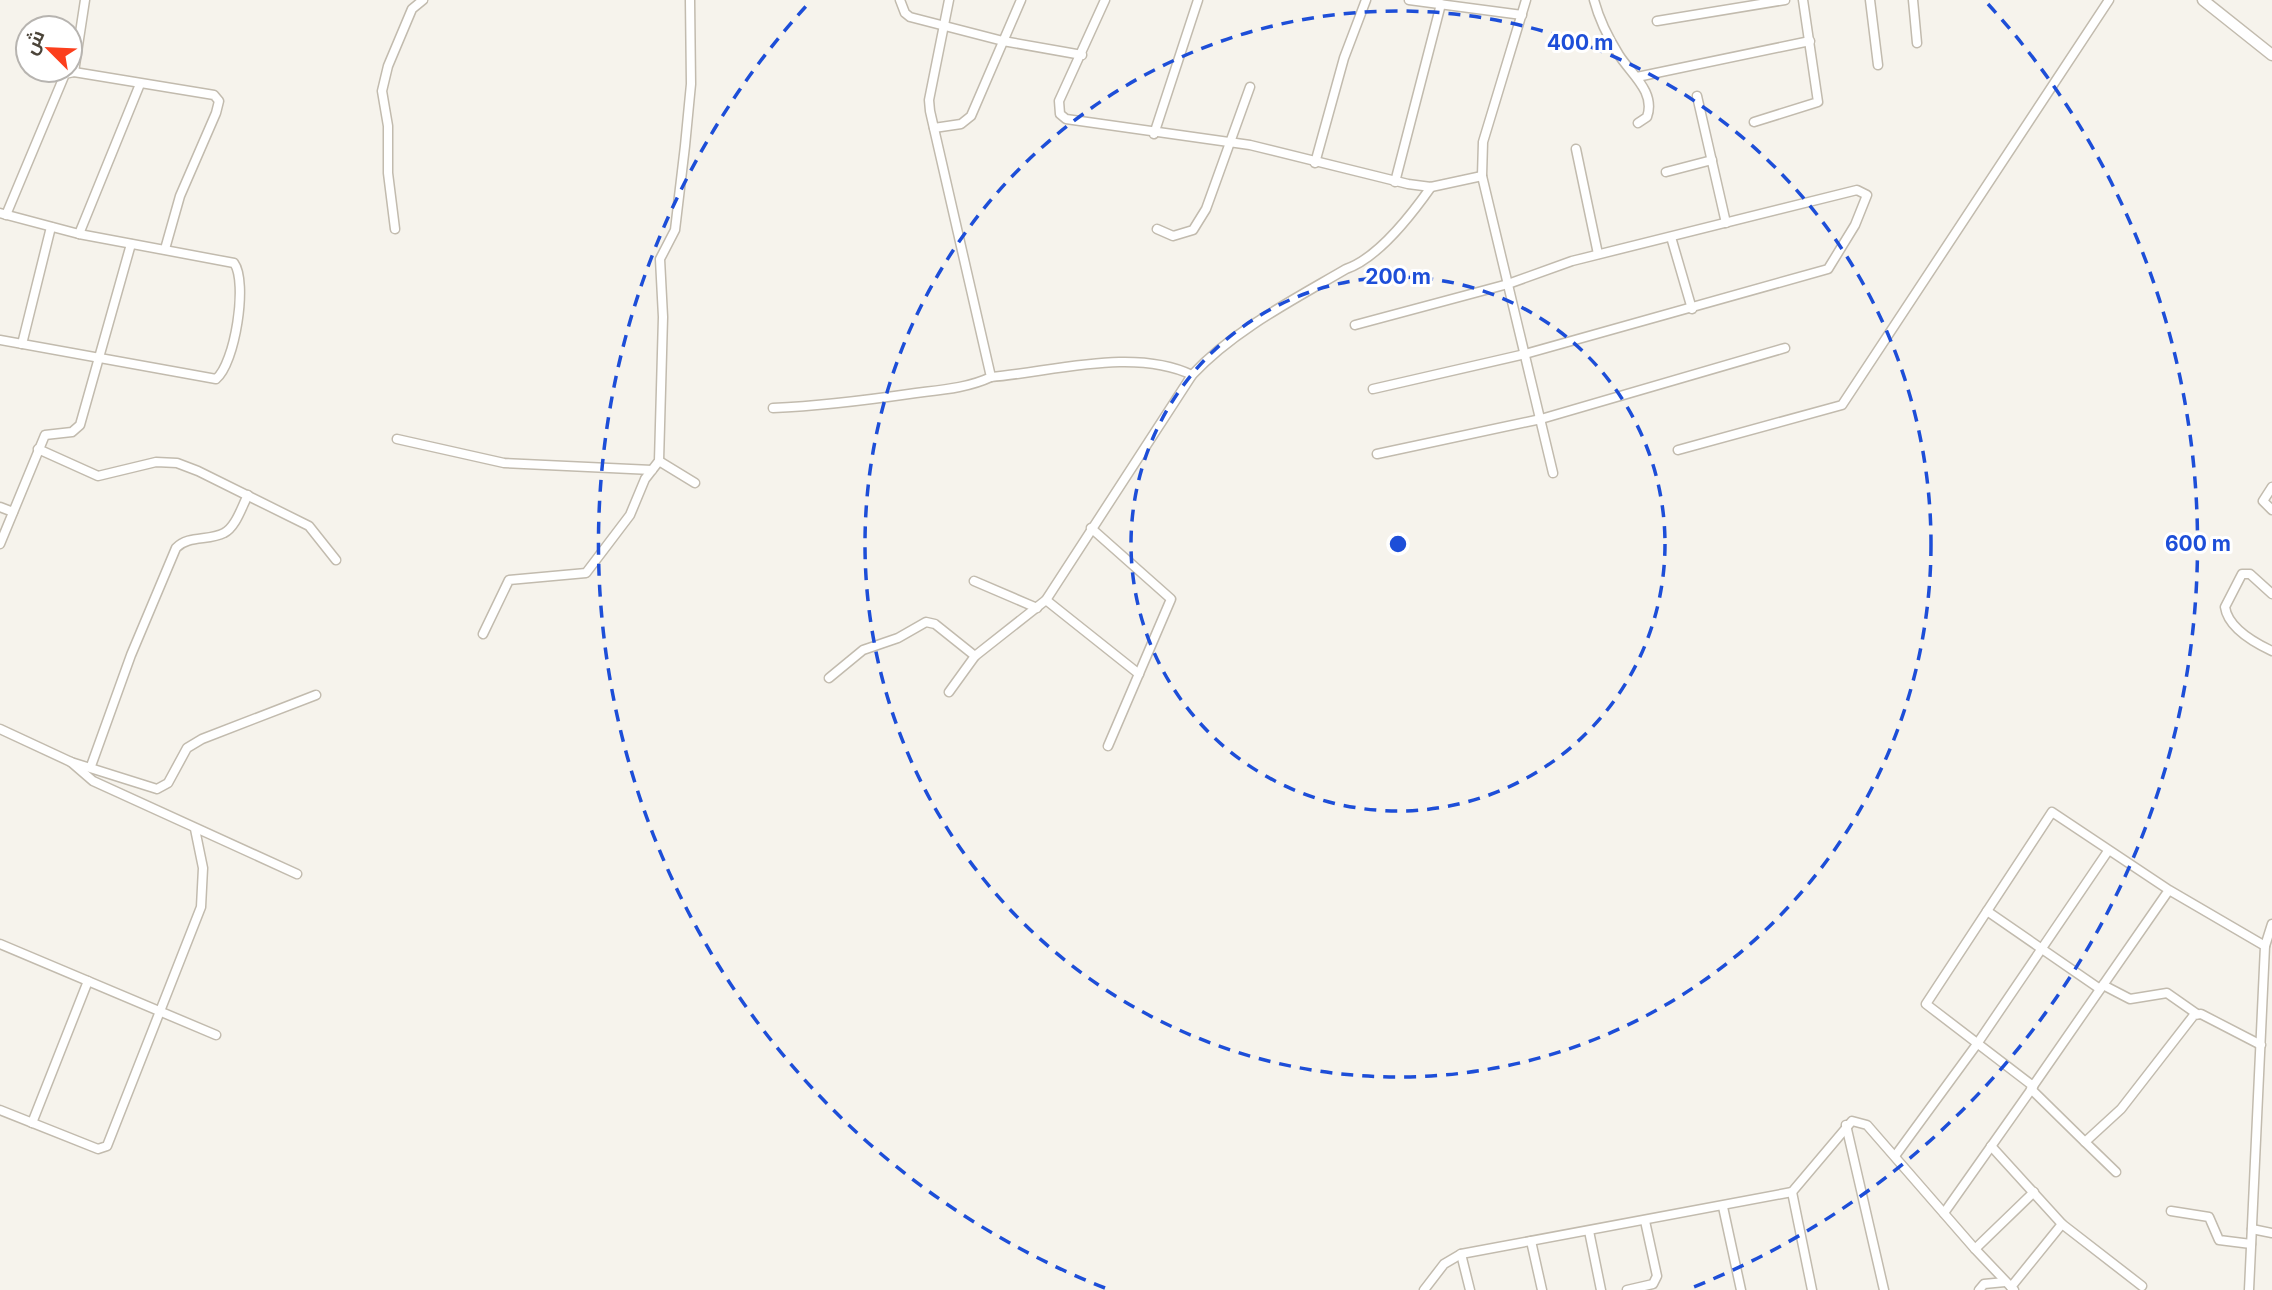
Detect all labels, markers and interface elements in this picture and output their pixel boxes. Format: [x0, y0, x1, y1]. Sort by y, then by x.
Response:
north arrow [14, 14, 84, 84]
text: ش [18, 26, 49, 58]
text: 400 m [1547, 30, 1613, 55]
text: 200 m [1365, 264, 1431, 289]
text: 600 m [2165, 531, 2231, 556]
centre of rings [1386, 532, 1410, 556]

